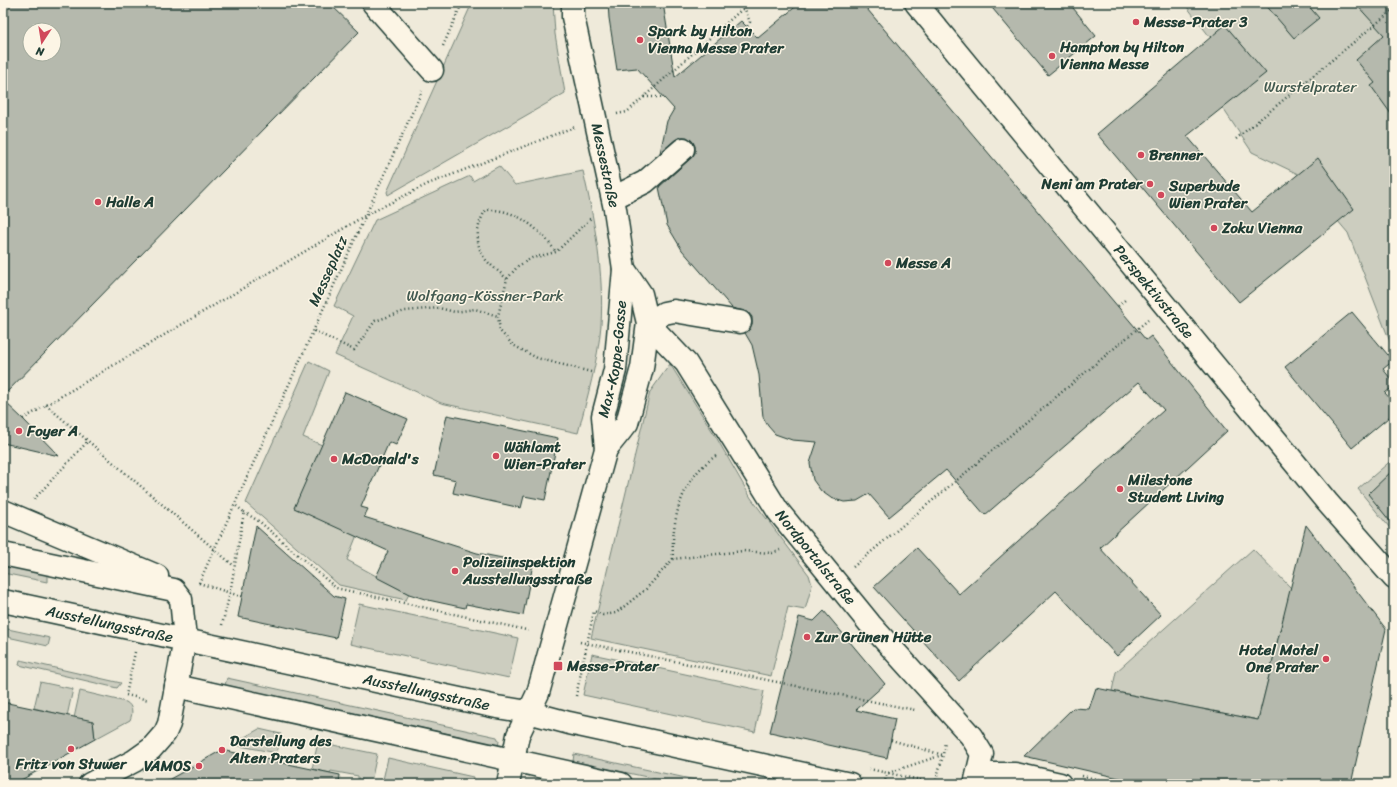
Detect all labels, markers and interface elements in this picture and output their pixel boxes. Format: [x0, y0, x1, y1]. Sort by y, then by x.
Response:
place label: Messe-Prater 3 [1143, 9, 1248, 35]
marker: Messe-Prater 3 [1131, 17, 1141, 27]
place label: Spark by Hilton Vienna Messe Prater [647, 18, 785, 61]
north arrow [22, 22, 62, 62]
place label: Hampton by Hilton Vienna Messe [1059, 34, 1185, 77]
marker: Spark by Hilton Vienna Messe Prater [635, 35, 645, 45]
text: N [34, 41, 47, 62]
marker: Hampton by Hilton Vienna Messe [1047, 51, 1057, 61]
park label: Wurstelprater [1264, 74, 1357, 100]
street label: Messestraße [584, 121, 627, 211]
place label: Brenner [1149, 142, 1204, 168]
marker: Brenner [1136, 150, 1146, 160]
place label: Neni am Prater [1041, 171, 1144, 197]
place label: Superbude Wien Prater [1168, 173, 1249, 216]
marker: Neni am Prater [1145, 179, 1155, 189]
place label: Halle A [105, 189, 154, 215]
marker: Superbude Wien Prater [1156, 190, 1166, 200]
marker: Halle A [93, 197, 103, 207]
place label: Zoku Vienna [1221, 215, 1303, 241]
marker: Zoku Vienna [1209, 223, 1219, 233]
street label: Messeplatz [301, 231, 355, 310]
street label: Perspektivstraße [1107, 238, 1201, 345]
place label: Messe A [895, 250, 951, 276]
marker: Messe A [883, 258, 893, 268]
park label: Wolfgang-Kössner-Park [406, 283, 564, 309]
street label: Max-Koppe-Gasse [590, 299, 634, 421]
place label: Foyer A [26, 418, 78, 444]
marker: Foyer A [14, 426, 24, 436]
place label: Wählamt Wien-Prater [504, 434, 587, 477]
place label: McDonald's [341, 446, 420, 472]
marker: Wählamt Wien-Prater [491, 451, 501, 461]
marker: McDonald's [329, 454, 339, 464]
place label: Milestone Student Living [1127, 467, 1225, 510]
marker: Milestone Student Living [1115, 484, 1125, 494]
street label: Nordportalstraße [768, 503, 863, 611]
place label: Polizeiinspektion Ausstellungsstraße [462, 549, 592, 592]
marker: Polizeiinspektion Ausstellungsstraße [450, 566, 460, 576]
street label: Ausstellungsstraße [43, 597, 176, 650]
place label: Zur Grünen Hütte [814, 624, 932, 650]
marker: Zur Grünen Hütte [802, 632, 812, 642]
place label: Hotel Motel One Prater [1238, 637, 1320, 680]
place label: Messe-Prater [566, 653, 660, 679]
marker: Hotel Motel One Prater [1321, 654, 1331, 664]
marker: Messe-Prater [552, 660, 564, 672]
street label: Ausstellungsstraße [359, 665, 493, 718]
place label: Darstellung des Alten Praters [229, 728, 332, 771]
marker: Fritz von Stuwer [66, 744, 76, 754]
marker: Darstellung des Alten Praters [217, 745, 227, 755]
place label: Fritz von Stuwer [15, 751, 128, 777]
place label: VAMOS [144, 753, 192, 779]
marker: VAMOS [194, 761, 204, 771]

